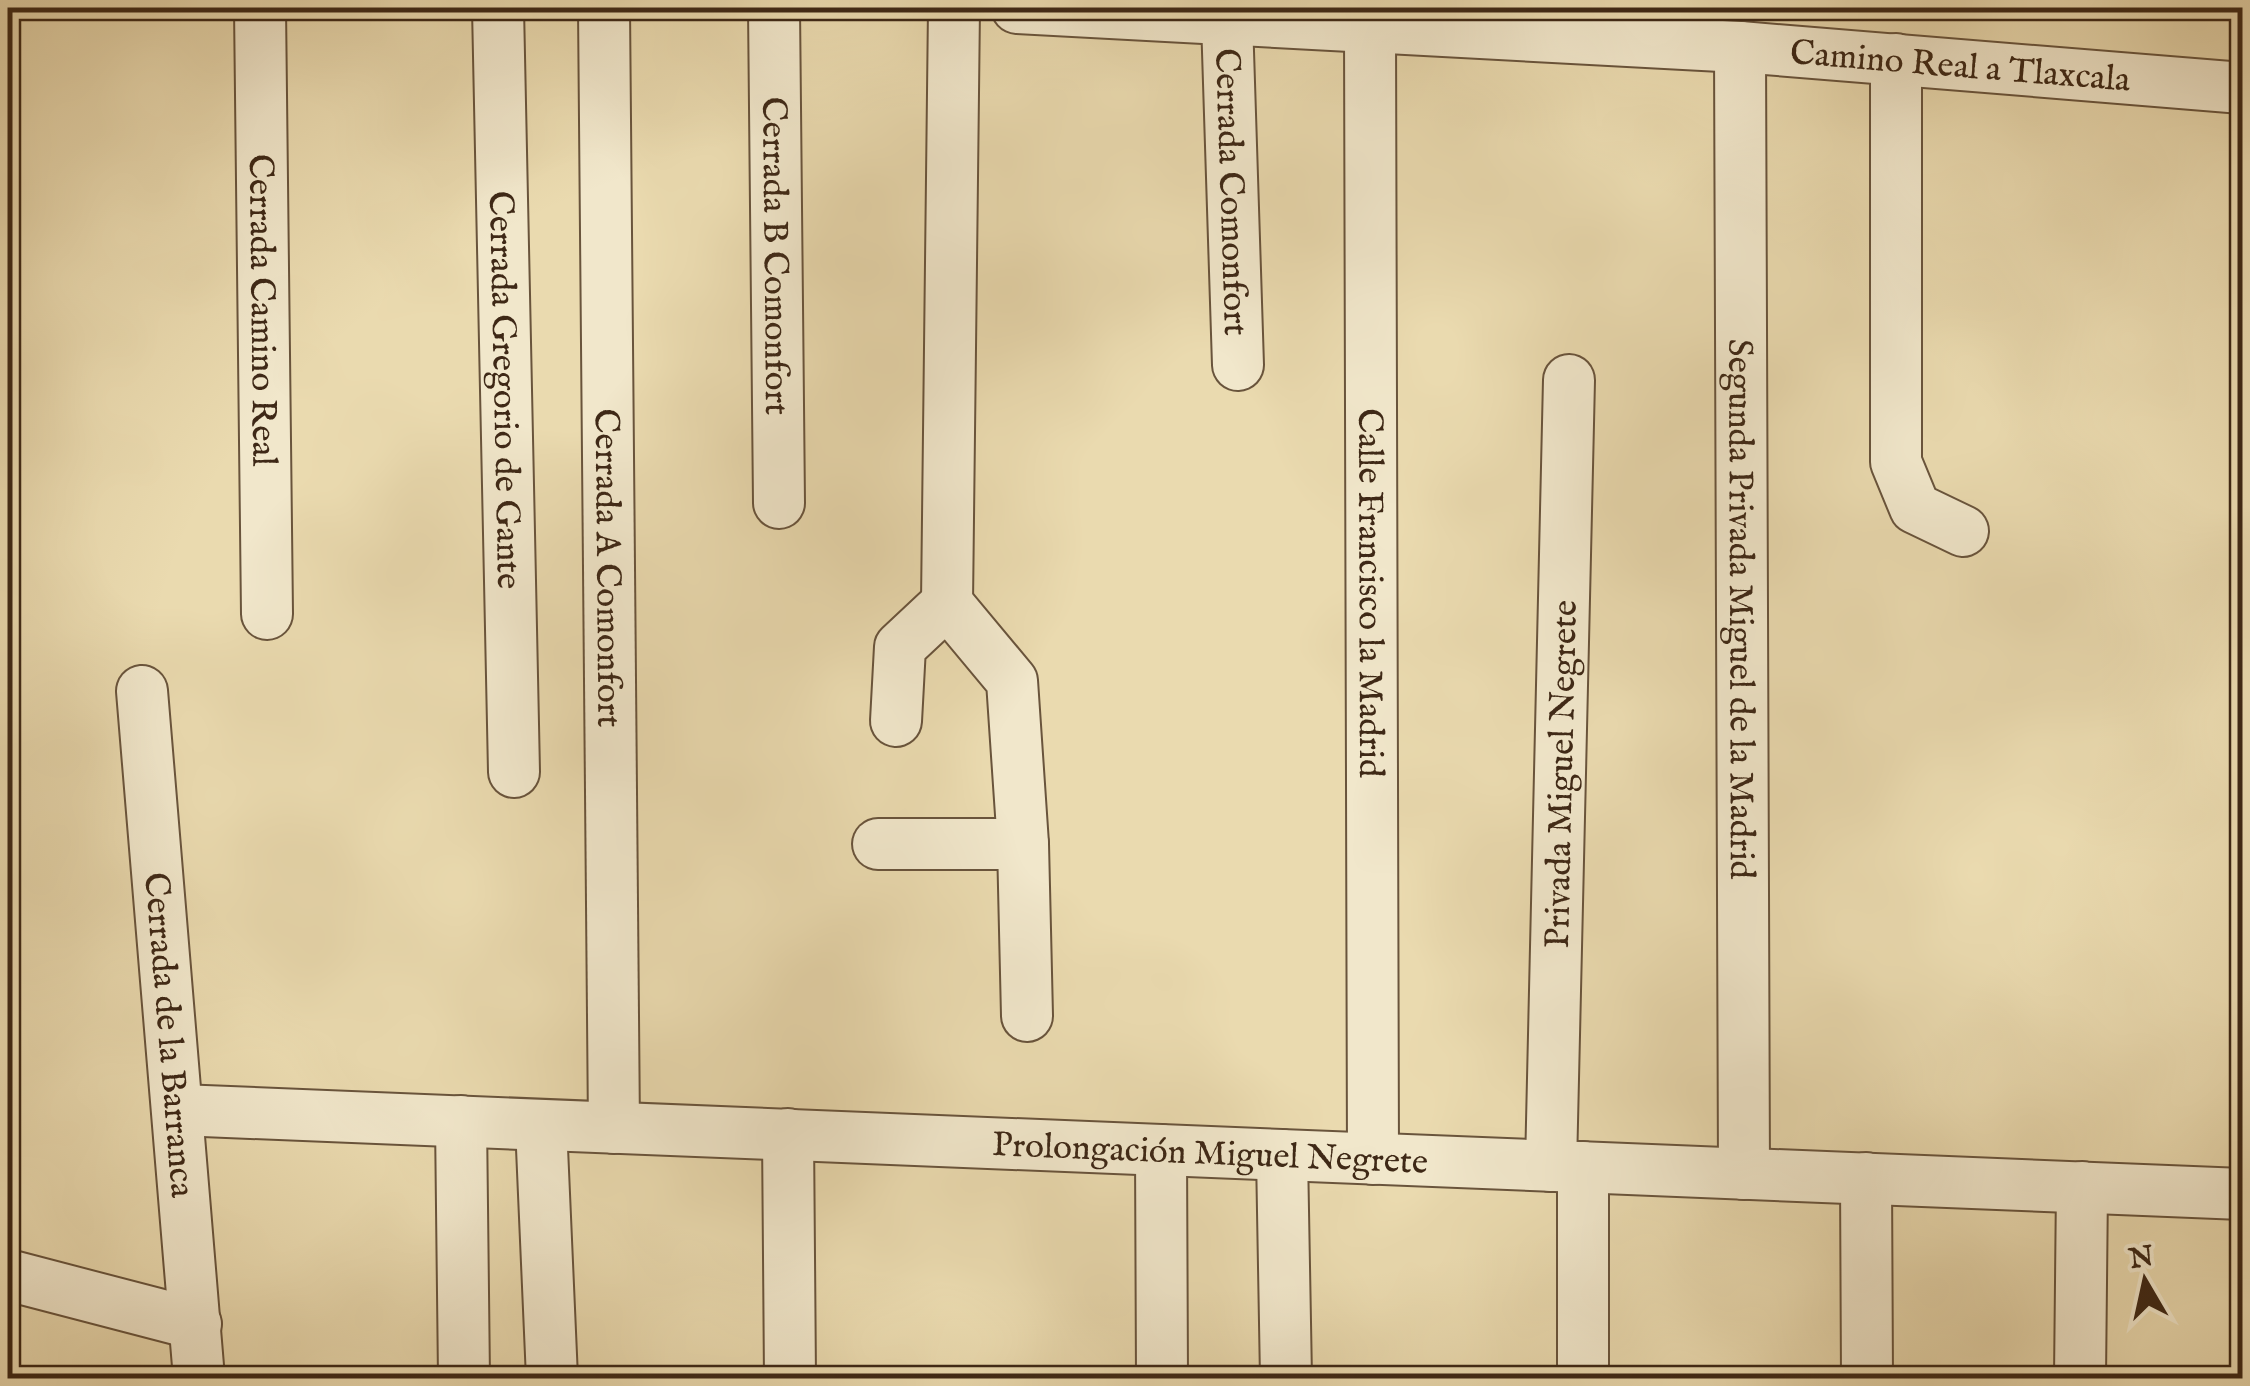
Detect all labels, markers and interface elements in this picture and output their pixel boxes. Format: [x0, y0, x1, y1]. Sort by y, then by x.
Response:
street label: Camino Real a Tlaxcala [1788, 31, 2133, 104]
street label: Cerrada Comonfort [1203, 47, 1257, 337]
street label: Cerrada B Comonfort [750, 97, 798, 416]
street label: Cerrada Camino Real [237, 154, 285, 467]
street label: Cerrada Gregorio de Gante [477, 190, 530, 590]
street label: Segunda Privada Miguel de la Madrid [1716, 339, 1763, 880]
street label: Cerrada A Comonfort [583, 408, 630, 728]
street label: Calle Francisco la Madrid [1346, 408, 1392, 778]
street label: Privada Miguel Negrete [1536, 599, 1589, 949]
street label: Cerrada de la Barranca [132, 871, 204, 1200]
street label: Prolongación Miguel Negrete [991, 1123, 1429, 1186]
north arrow [2095, 1231, 2195, 1331]
text: N [2126, 1240, 2156, 1278]

